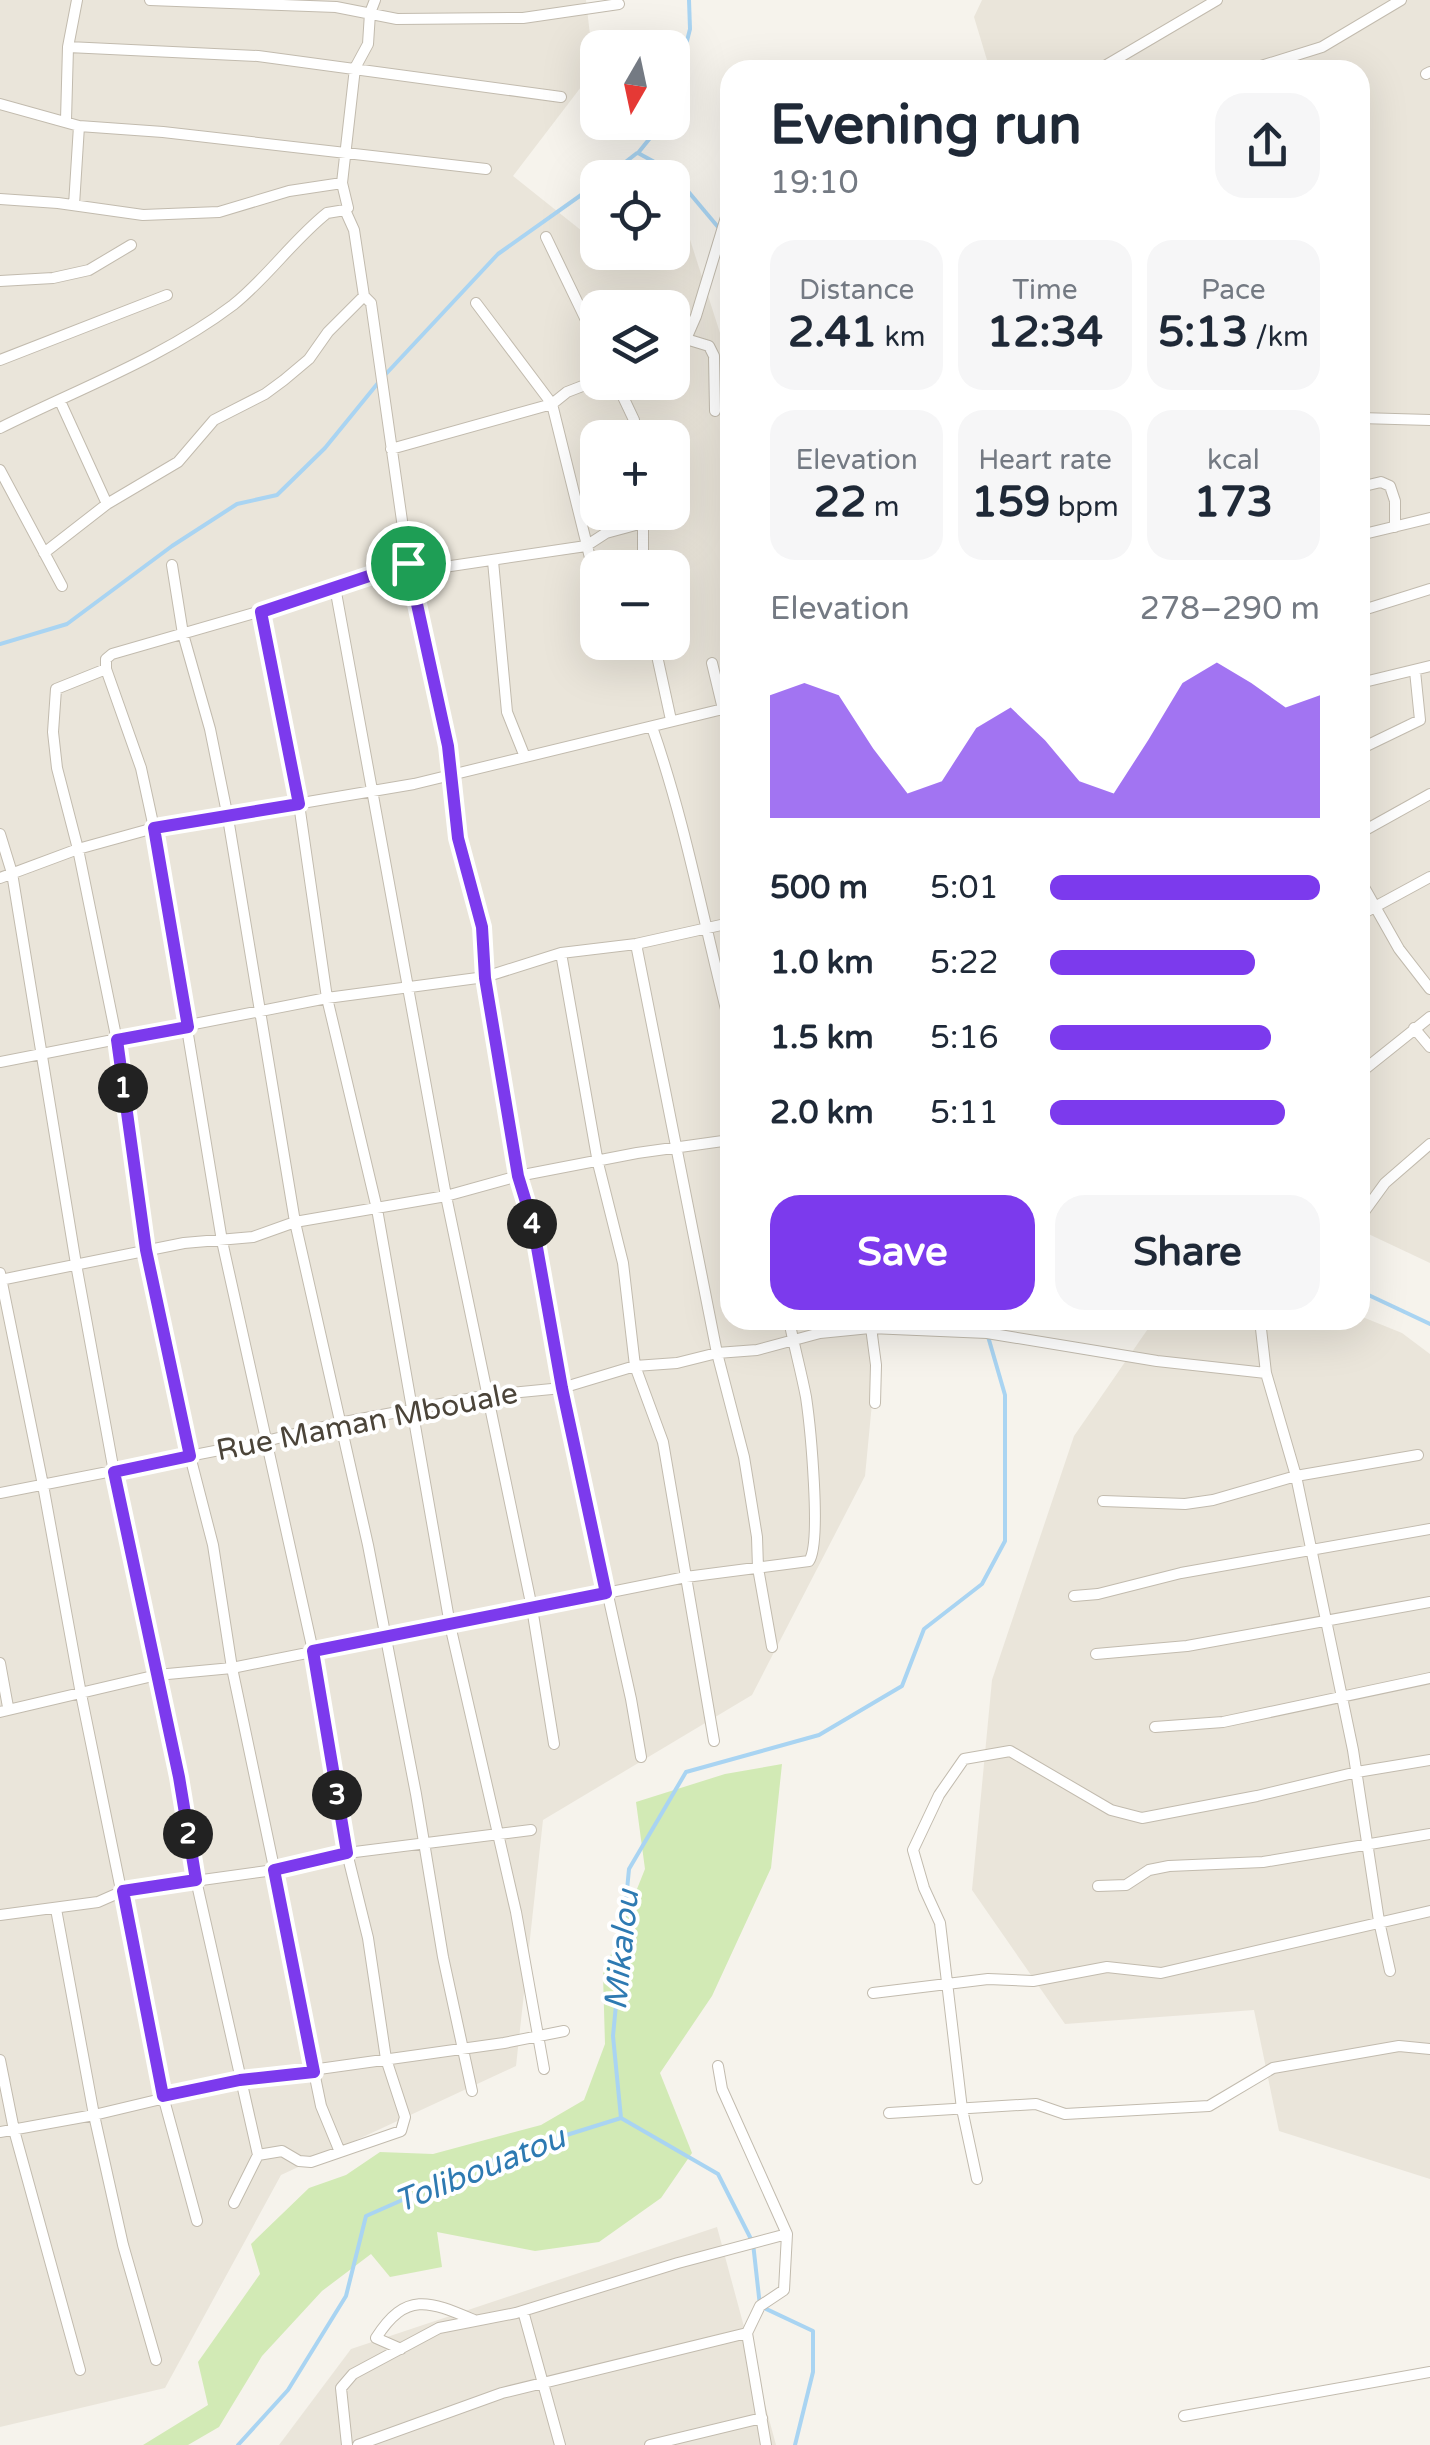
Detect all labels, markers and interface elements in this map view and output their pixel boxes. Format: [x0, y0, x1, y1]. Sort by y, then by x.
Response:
north arrow [580, 30, 690, 140]
map controls [580, 30, 690, 660]
text: Evening run [770, 93, 1082, 159]
button: share [1215, 93, 1320, 198]
button: locate [580, 160, 690, 270]
text: 19:10 [770, 164, 859, 202]
text: Distance [799, 273, 914, 307]
text: Time [1012, 273, 1078, 307]
text: Pace [1201, 273, 1266, 307]
button: layers [580, 290, 690, 400]
text: 2.41 [788, 307, 877, 358]
text: 12:34 [987, 307, 1103, 358]
text: 5:13 [1158, 307, 1248, 358]
text: km [877, 320, 925, 354]
text: /km [1248, 320, 1309, 354]
button: + [580, 420, 690, 530]
text: Elevation [795, 443, 918, 477]
text: Heart rate [978, 443, 1112, 477]
text: kcal [1207, 443, 1260, 477]
text: 22 [814, 477, 867, 528]
text: 159 [971, 477, 1050, 528]
text: 173 [1194, 477, 1273, 528]
text: m [867, 490, 900, 524]
text: bpm [1050, 490, 1119, 524]
pin [366, 521, 451, 606]
icon: arrive [381, 536, 436, 591]
button: − [580, 550, 690, 660]
text: Elevation [770, 590, 910, 628]
text: 278–290 m [1140, 590, 1320, 628]
text: 500 m [770, 869, 868, 907]
text: 5:01 [930, 869, 999, 907]
text: 1.0 km [770, 944, 874, 982]
text: 5:22 [930, 944, 999, 982]
text: 1.5 km [770, 1019, 874, 1057]
text: 5:16 [930, 1019, 999, 1057]
pin: 1 [98, 1063, 148, 1113]
text: 1 [114, 1071, 132, 1105]
text: 2.0 km [770, 1094, 874, 1132]
text: 5:11 [930, 1094, 999, 1132]
button: Save [770, 1195, 1035, 1310]
button: Share [1055, 1195, 1320, 1310]
pin: 4 [507, 1199, 557, 1249]
text: 4 [523, 1207, 541, 1241]
street label: Rue Maman Mbouale [213, 1375, 521, 1469]
pin: 3 [312, 1770, 362, 1820]
text: 3 [328, 1778, 346, 1812]
pin: 2 [163, 1809, 213, 1859]
text: 2 [179, 1817, 197, 1851]
water label: Mikalou [597, 1887, 647, 2012]
water label: Tolibouatou [389, 2118, 572, 2221]

